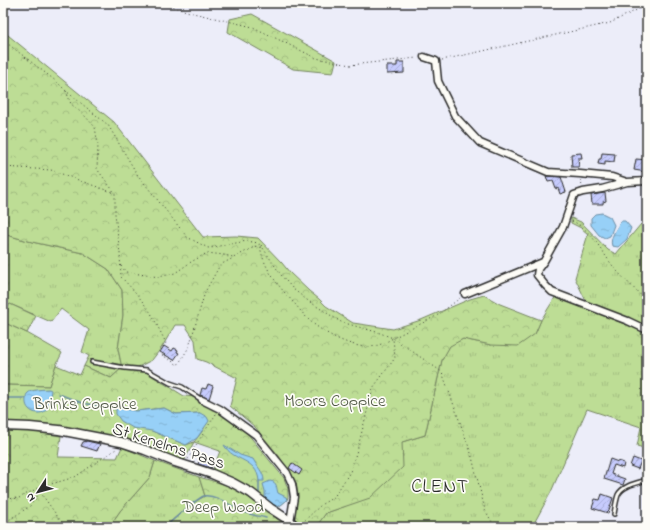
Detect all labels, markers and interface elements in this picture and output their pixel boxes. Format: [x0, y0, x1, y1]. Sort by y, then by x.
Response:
park label: Moors Coppice [284, 389, 386, 414]
park label: Brinks Coppice [32, 392, 137, 417]
street label: St Kenelms Pass [109, 416, 228, 476]
north arrow [18, 472, 58, 512]
district label: CLENT [411, 474, 469, 501]
text: N [22, 490, 39, 505]
park label: Deep Wood [181, 495, 264, 520]

